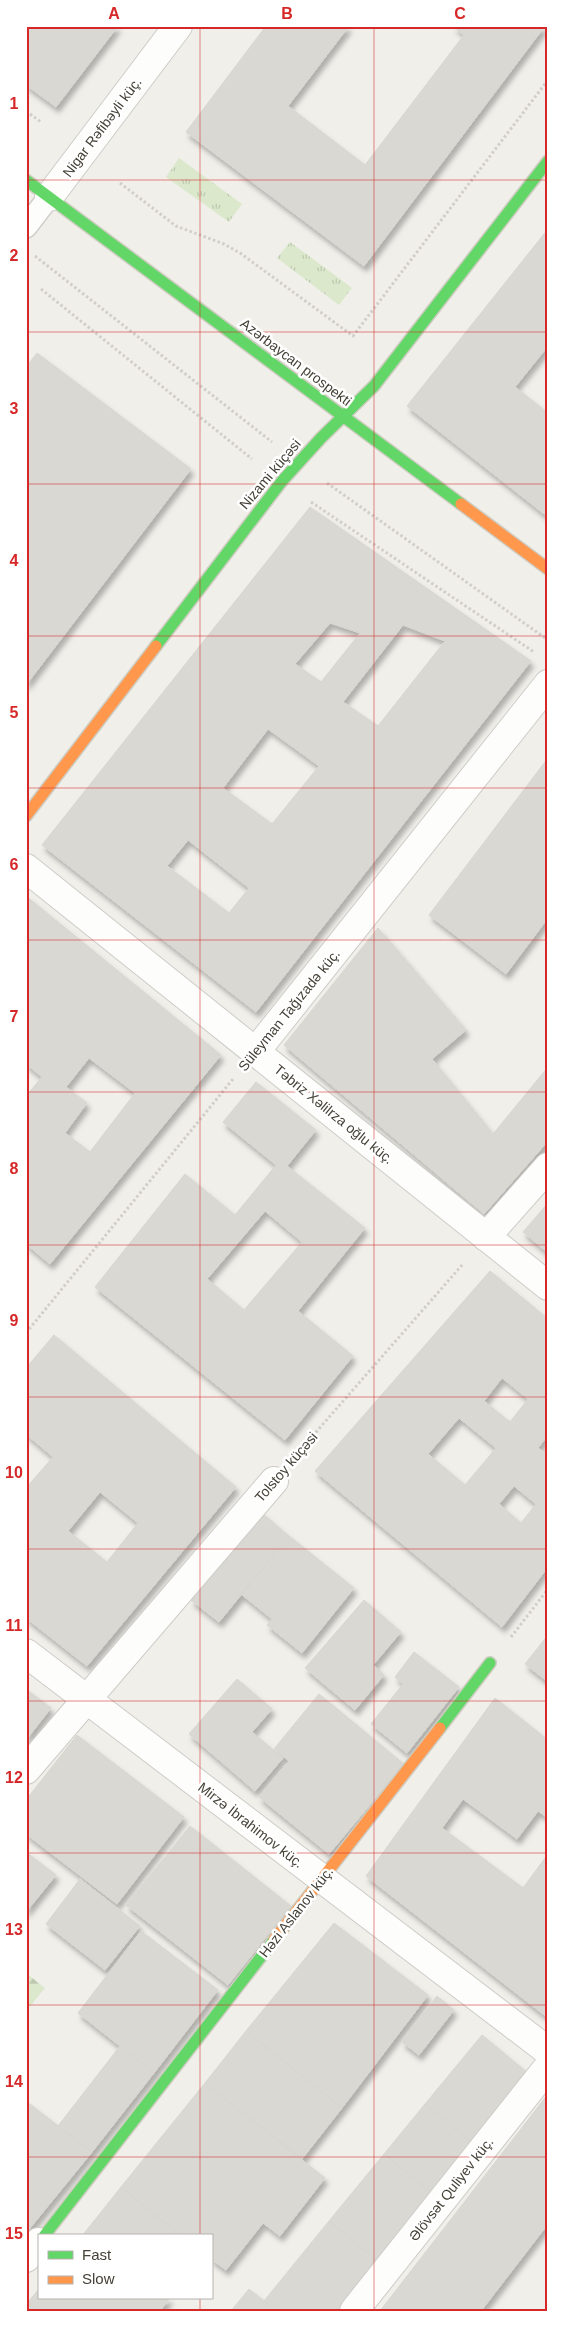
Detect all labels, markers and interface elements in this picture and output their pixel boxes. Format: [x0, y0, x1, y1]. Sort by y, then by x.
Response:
text: A [108, 5, 120, 22]
text: B [281, 5, 293, 22]
text: C [454, 5, 466, 22]
street label: Nigar Rəfibəyli küç. [59, 74, 145, 180]
text: 1 [10, 95, 19, 112]
text: 2 [10, 247, 19, 264]
street label: Azərbaycan prospekti [237, 315, 355, 409]
text: 3 [10, 400, 19, 417]
street label: Nizami küçəsi [236, 436, 304, 512]
text: 4 [10, 552, 19, 569]
text: 5 [10, 704, 19, 721]
text: 6 [10, 856, 19, 873]
street label: Süleyman Tağızadə küç. [235, 946, 343, 1074]
text: 7 [10, 1008, 19, 1025]
street label: Təbriz Xəlilrza oğlu küç. [271, 1061, 397, 1167]
text: 8 [10, 1160, 19, 1177]
text: 9 [10, 1312, 19, 1329]
street label: Tolstoy küçəsi [251, 1429, 321, 1505]
text: 10 [5, 1464, 23, 1481]
text: 11 [6, 1617, 23, 1634]
text: 12 [5, 1769, 23, 1786]
street label: Mirzə İbrahimov küç. [195, 1778, 307, 1871]
street label: Həzi Aslanov küç. [256, 1864, 336, 1960]
text: 13 [5, 1921, 23, 1938]
text: 14 [5, 2073, 23, 2090]
street label: Əlövsət Quliyev küç. [406, 2134, 496, 2244]
text: 15 [5, 2225, 23, 2242]
legend [38, 2234, 212, 2300]
text: Fast [82, 2246, 112, 2263]
text: Slow [82, 2270, 115, 2287]

